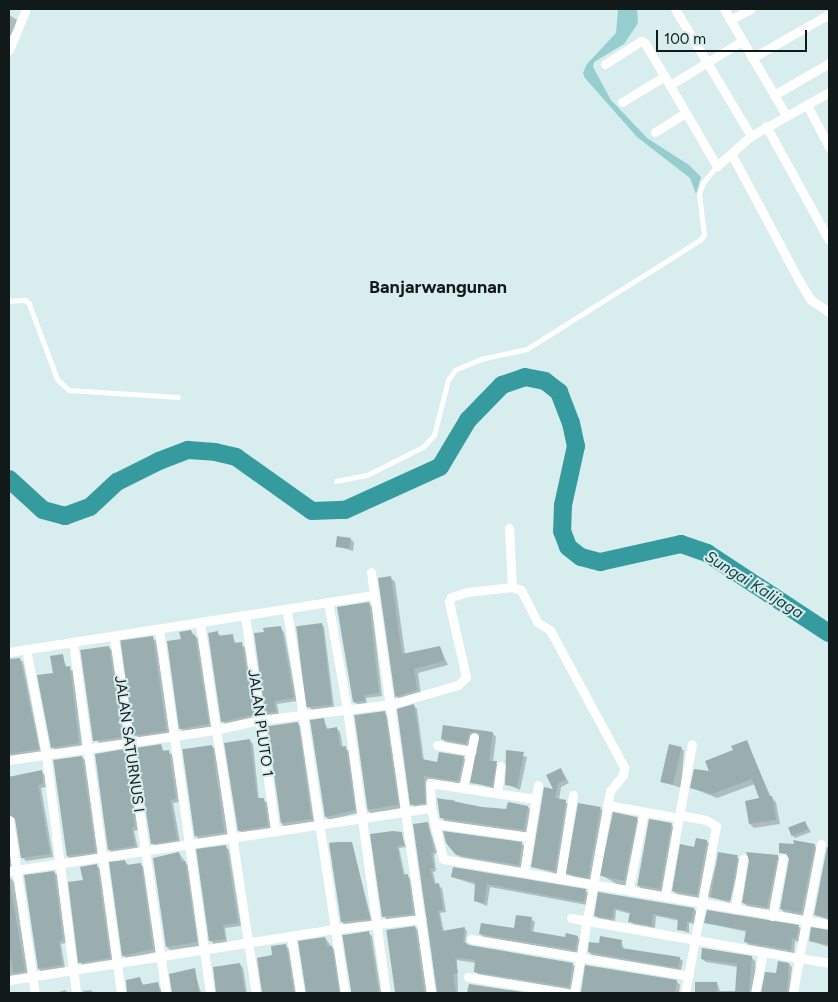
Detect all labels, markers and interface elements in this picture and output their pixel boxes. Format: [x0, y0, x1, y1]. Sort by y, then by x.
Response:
scale bar [658, 20, 809, 52]
text: 100 m [664, 30, 706, 48]
district label: Banjarwangunan [369, 276, 507, 298]
water label: Sungai Kalijaga [701, 547, 807, 623]
street label: JALAN PLUTO 1 [244, 668, 276, 778]
street label: JALAN SATURNUS I [110, 675, 148, 813]

